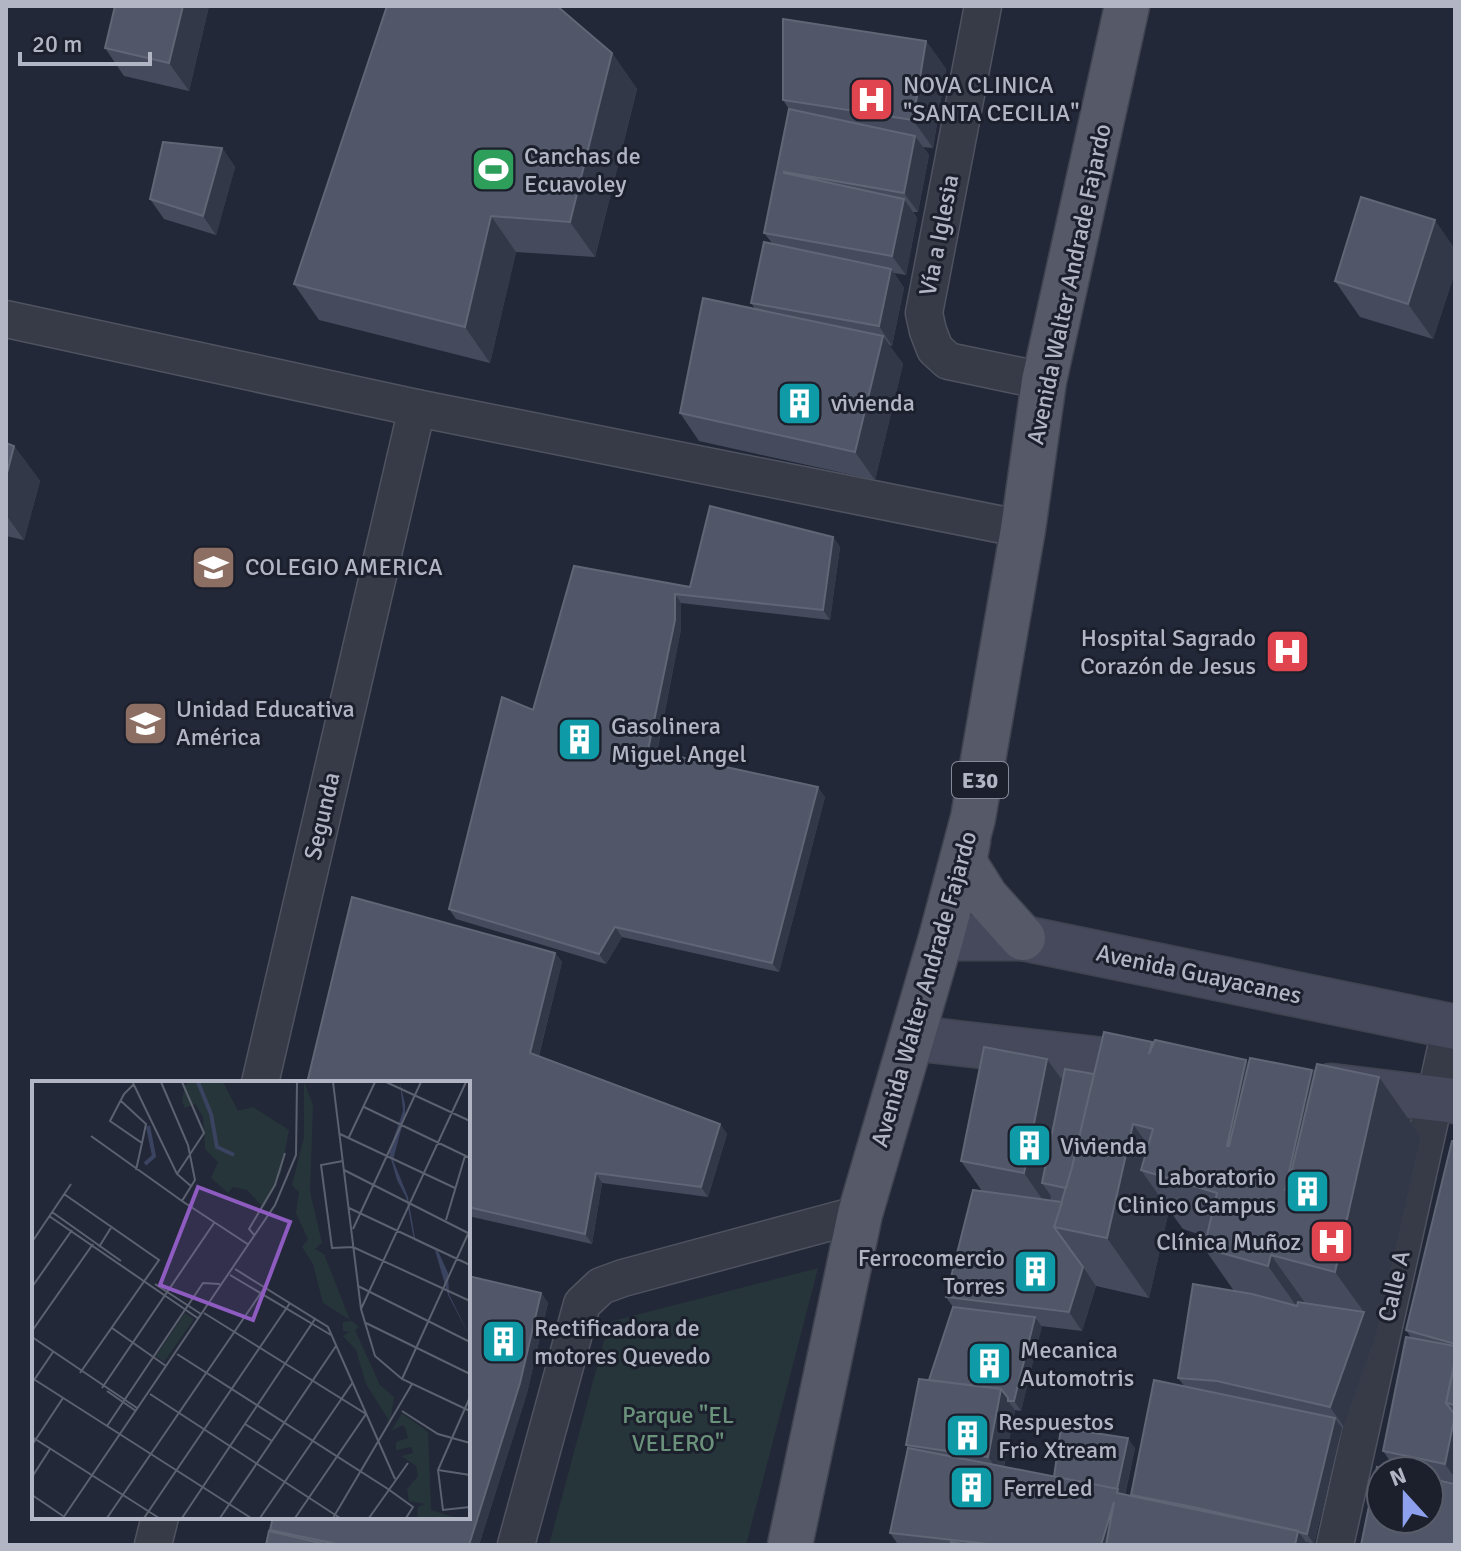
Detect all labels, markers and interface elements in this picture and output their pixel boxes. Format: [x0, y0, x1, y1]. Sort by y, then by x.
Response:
scale bar [20, 16, 150, 66]
text: 20 m [32, 29, 82, 59]
place label: NOVA CLINICA "SANTA CECILIA" [903, 70, 1080, 128]
hospital icon: NOVA CLINICA "SANTA CECILIA" [848, 75, 896, 123]
street label: Avenida Walter Andrade Fajardo [1020, 121, 1118, 447]
place label: Canchas de Ecuavoley [524, 141, 641, 199]
sports icon: Canchas de Ecuavoley [469, 146, 517, 194]
street label: Vía a Iglesia [913, 172, 965, 298]
building icon: vivienda [776, 379, 824, 427]
place label: vivienda [831, 388, 915, 418]
school or university icon: COLEGIO AMERICA [190, 543, 238, 591]
place label: COLEGIO AMERICA [245, 552, 443, 582]
place label: Hospital Sagrado Corazón de Jesus [1080, 623, 1256, 681]
hospital icon: Hospital Sagrado Corazón de Jesus [1263, 628, 1311, 676]
place label: Unidad Educativa América [176, 694, 355, 752]
school or university icon: Unidad Educativa América [121, 699, 169, 747]
place label: Gasolinera Miguel Angel [611, 711, 746, 769]
building icon: Gasolinera Miguel Angel [556, 716, 604, 764]
road number: E30 [952, 762, 1008, 798]
street label: Segunda [297, 769, 347, 863]
street label: Avenida Walter Andrade Fajardo [864, 828, 984, 1150]
street label: Avenida Guayacanes [1094, 938, 1304, 1010]
inset map [32, 1081, 470, 1519]
building icon: Vivienda [1005, 1122, 1053, 1170]
place label: Vivienda [1060, 1131, 1147, 1161]
place label: Laboratorio Clinico Campus [1118, 1162, 1276, 1220]
building icon: Laboratorio Clinico Campus [1283, 1167, 1331, 1215]
hospital icon: Clínica Muñoz [1308, 1218, 1356, 1266]
place label: Clínica Muñoz [1156, 1227, 1301, 1257]
place label: Ferrocomercio Torres [858, 1243, 1005, 1301]
street label: Calle A [1371, 1247, 1417, 1324]
building icon: Ferrocomercio Torres [1012, 1248, 1060, 1296]
place label: Rectificadora de motores Quevedo [534, 1313, 710, 1371]
building icon: Rectificadora de motores Quevedo [479, 1318, 527, 1366]
place label: Mecanica Automotris [1020, 1335, 1134, 1393]
building icon: Mecanica Automotris [965, 1340, 1013, 1388]
park label: Parque "EL VELERO" [622, 1400, 734, 1458]
place label: Respuestos Frio Xtream [998, 1407, 1117, 1465]
building icon: Respuestos Frio Xtream [943, 1412, 991, 1460]
north arrow [1365, 1455, 1445, 1535]
text: N [1386, 1461, 1410, 1492]
building icon: FerreLed [948, 1464, 996, 1512]
place label: FerreLed [1003, 1473, 1093, 1503]

